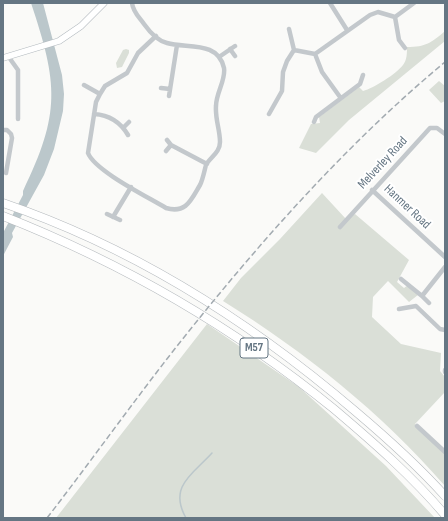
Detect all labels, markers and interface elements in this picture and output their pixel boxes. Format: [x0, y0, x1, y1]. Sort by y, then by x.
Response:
street label: Melverley Road [355, 134, 411, 192]
street label: Hanmer Road [380, 181, 434, 233]
road number: M57 [240, 338, 268, 358]

